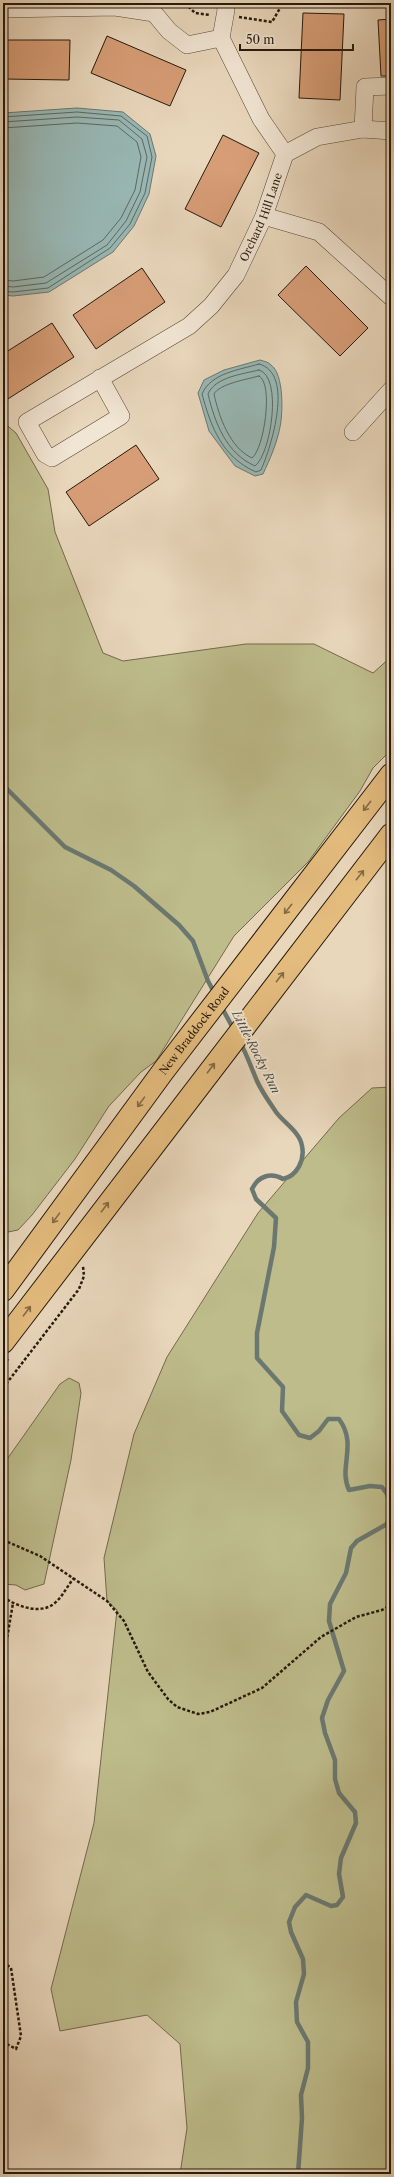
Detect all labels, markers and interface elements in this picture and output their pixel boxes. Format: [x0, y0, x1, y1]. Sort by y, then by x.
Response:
scale bar [240, 26, 353, 52]
text: 50 m [246, 32, 275, 47]
street label: Orchard Hill Lane [236, 171, 285, 264]
one-way arrow [363, 800, 371, 811]
one-way arrow [356, 869, 364, 880]
one-way arrow [284, 903, 292, 914]
one-way arrow [276, 972, 285, 983]
street label: New Braddock Road [156, 984, 232, 1077]
water label: Little Rocky Run [229, 1007, 284, 1096]
one-way arrow [207, 1063, 215, 1074]
one-way arrow [137, 1096, 145, 1107]
one-way arrow [101, 1202, 110, 1213]
one-way arrow [52, 1212, 60, 1223]
one-way arrow [22, 1305, 31, 1316]

